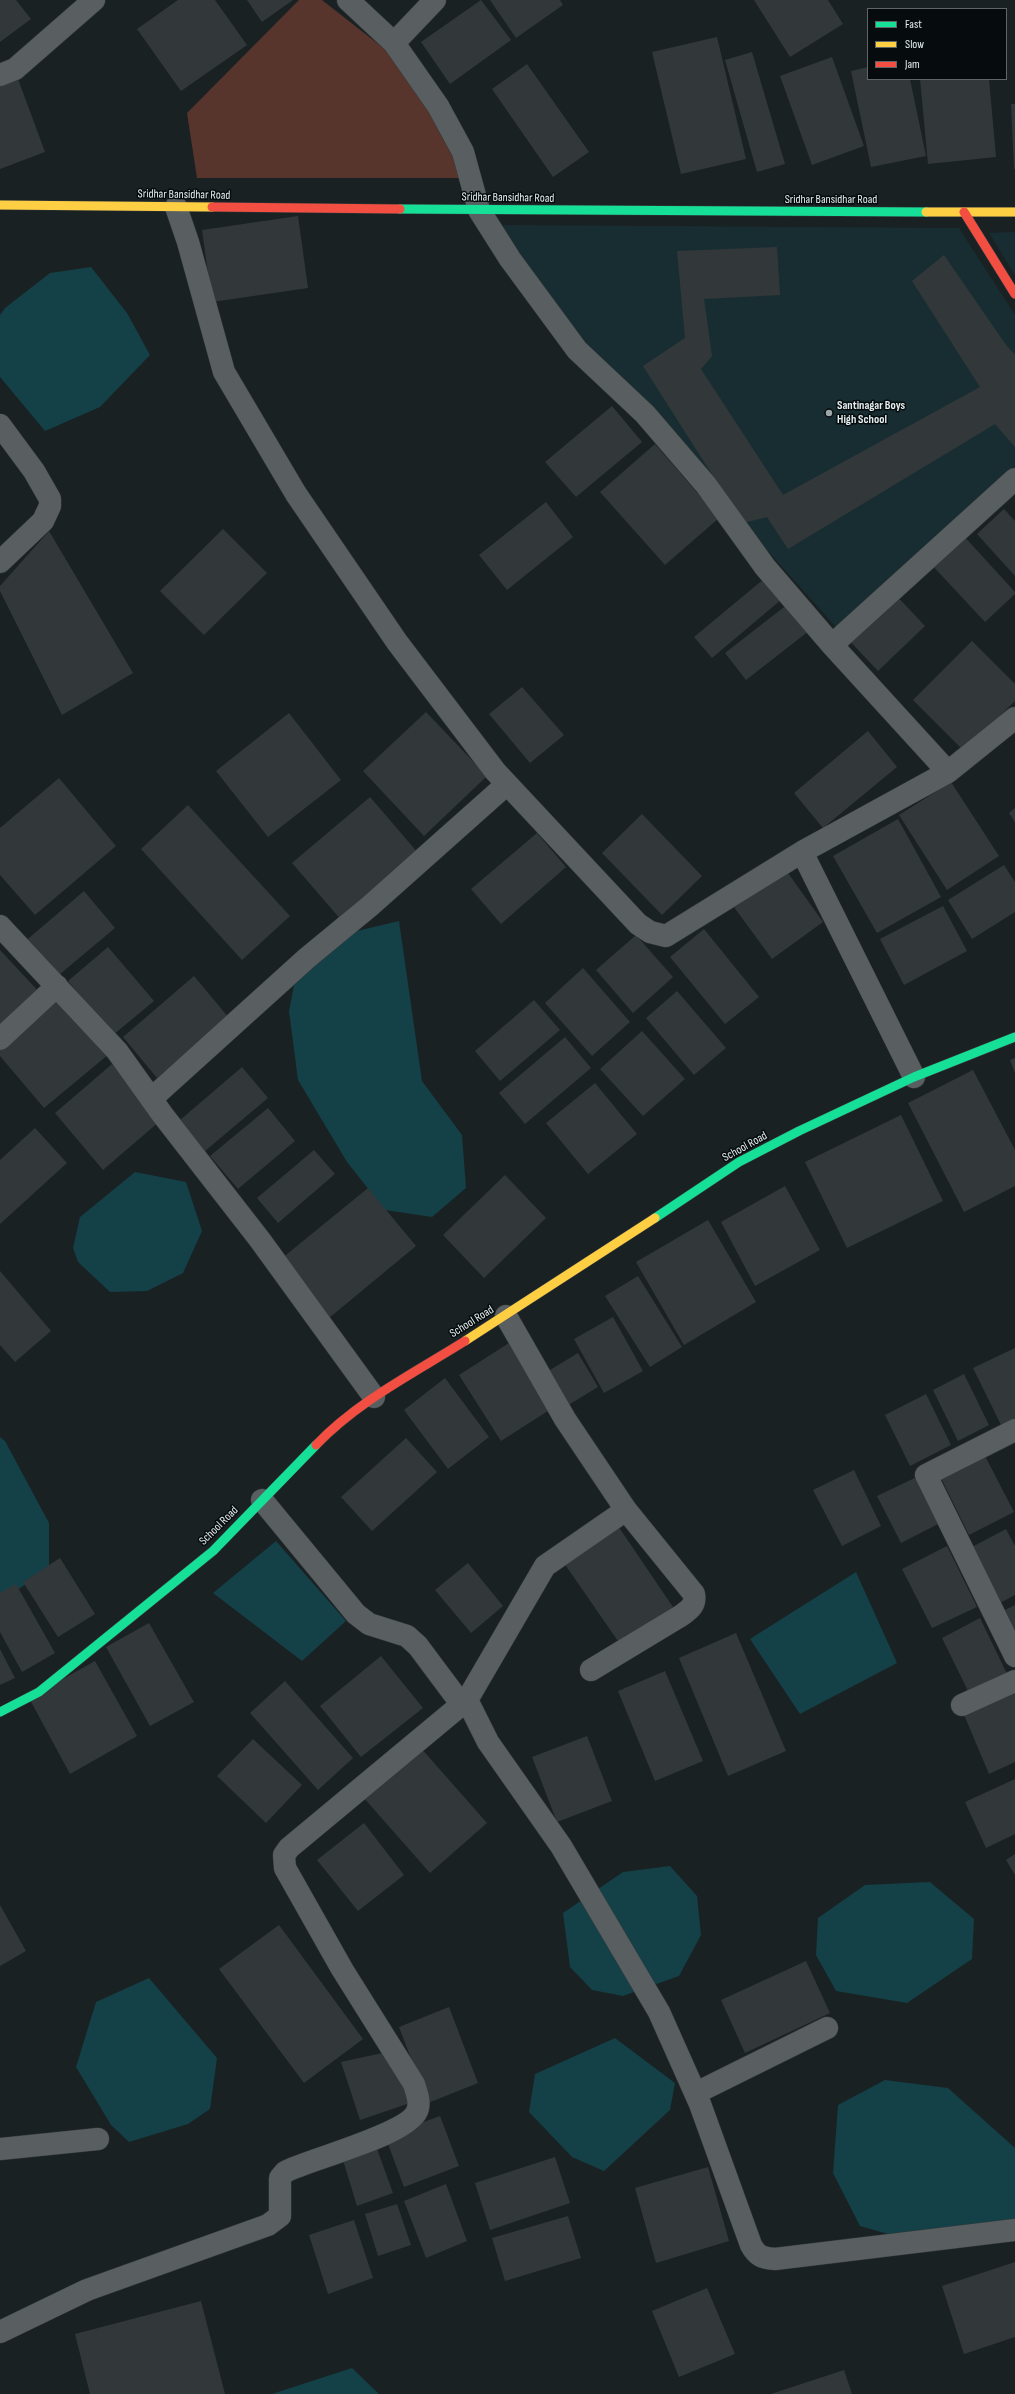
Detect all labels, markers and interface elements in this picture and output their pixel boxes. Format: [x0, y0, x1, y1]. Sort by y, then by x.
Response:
legend [867, 8, 1007, 80]
text: Fast [905, 17, 922, 32]
text: Slow [905, 37, 924, 52]
text: Jam [905, 57, 920, 72]
street label: Sridhar Bansidhar Road [138, 187, 230, 203]
street label: Sridhar Bansidhar Road [462, 190, 554, 206]
street label: Sridhar Bansidhar Road [785, 193, 877, 207]
place label: Santinagar Boys High School [837, 399, 905, 427]
marker: Santinagar Boys High School [824, 408, 834, 418]
street label: School Road [720, 1129, 770, 1165]
street label: School Road [447, 1303, 497, 1341]
street label: School Road [197, 1504, 241, 1548]

